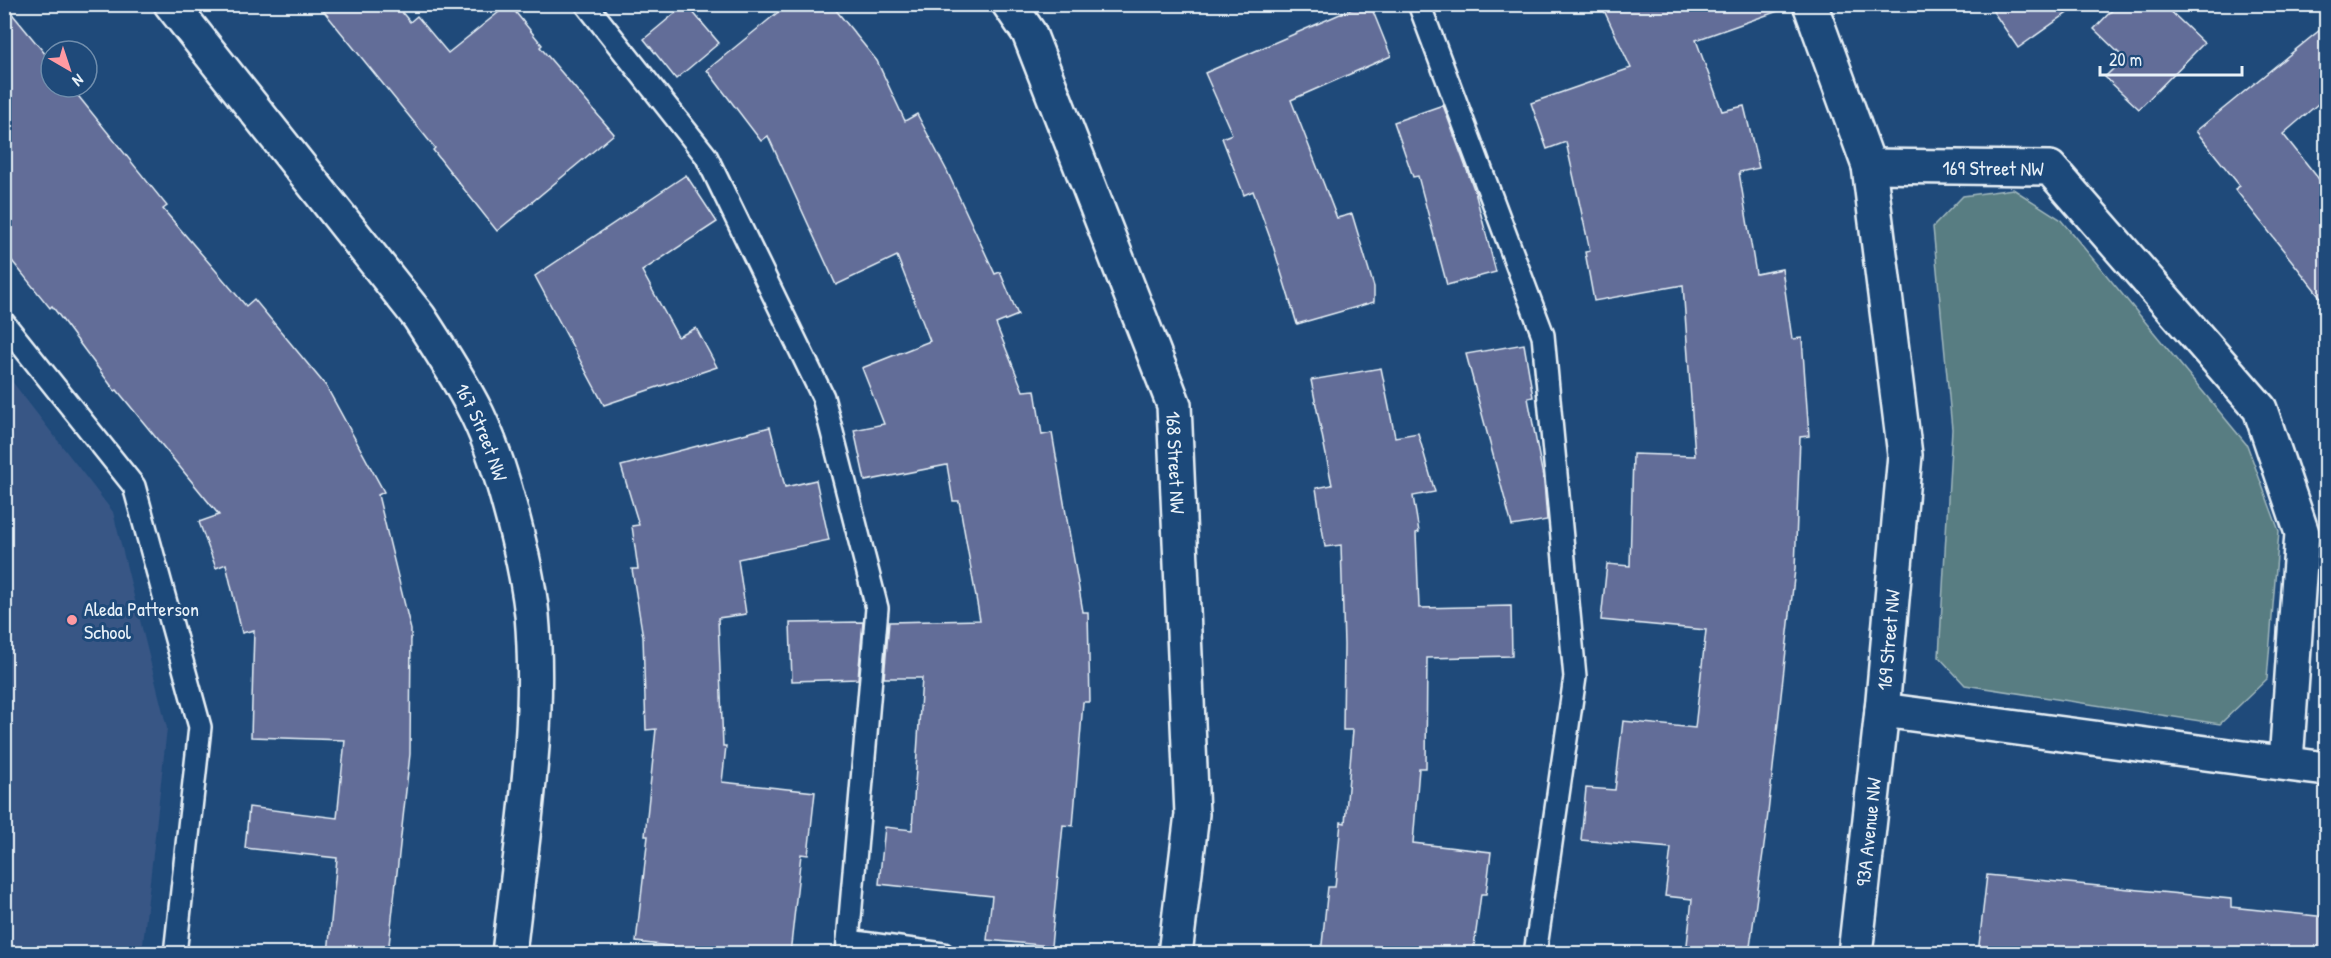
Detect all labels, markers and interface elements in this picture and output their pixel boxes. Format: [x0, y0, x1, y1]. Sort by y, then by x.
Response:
north arrow [39, 39, 99, 99]
scale bar [2100, 39, 2242, 77]
text: 20 m [2109, 47, 2142, 72]
text: N [68, 69, 89, 92]
street label: 169 Street NW [1942, 153, 2045, 181]
street label: 167 Street NW [449, 378, 515, 485]
street label: 168 Street NW [1161, 411, 1192, 515]
street label: 169 Street NW [1870, 588, 1906, 692]
place label: Aleda Patterson School [84, 595, 199, 645]
marker: Aleda Patterson School [65, 613, 79, 627]
street label: 93A Avenue NW [1849, 776, 1887, 888]

